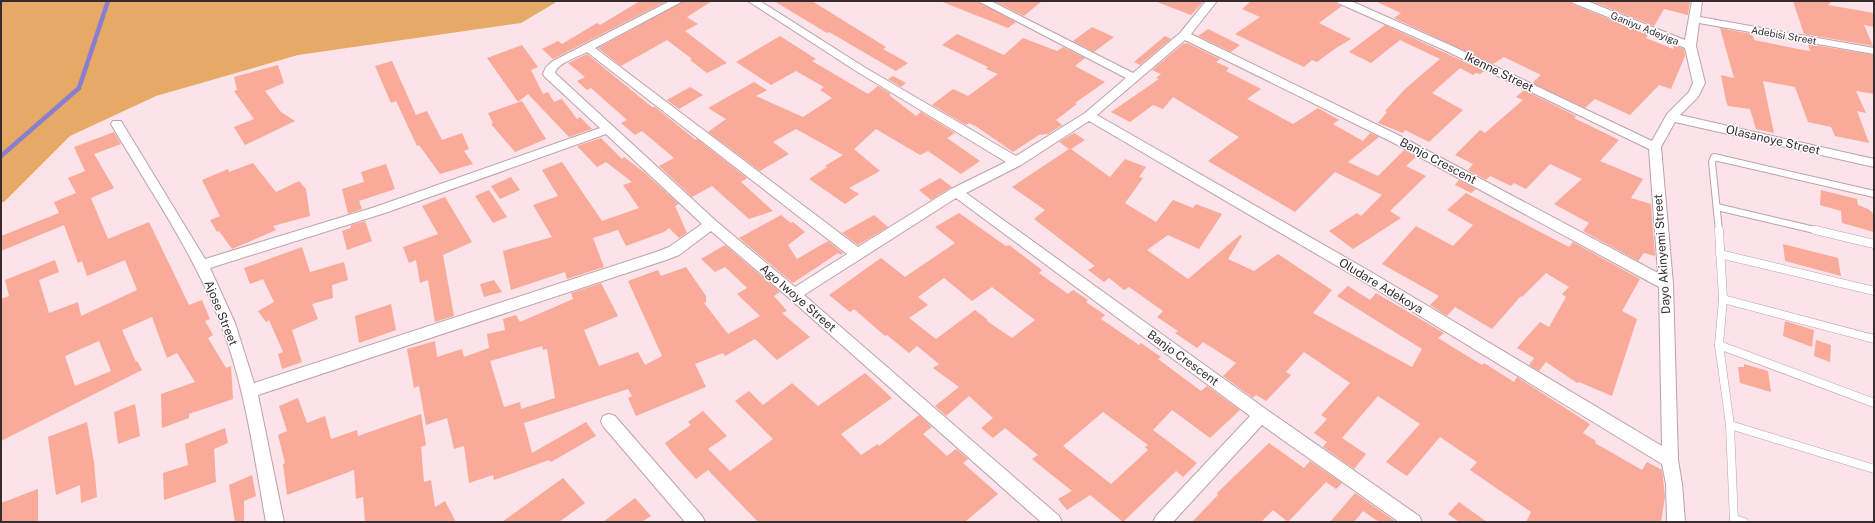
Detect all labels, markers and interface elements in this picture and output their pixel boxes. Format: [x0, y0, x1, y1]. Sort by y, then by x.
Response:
street label: Ganiyu Adeyiga [1609, 9, 1681, 47]
street label: Adebisi Street [1750, 23, 1818, 47]
street label: Ikenne Street [1462, 49, 1536, 95]
street label: Olasanoye Street [1725, 122, 1822, 158]
street label: Banjo Crescent [1397, 135, 1479, 187]
street label: Dayo Akinyemi Street [1651, 193, 1673, 314]
street label: Oludare Adekoya [1336, 255, 1426, 317]
street label: Ago Iwoye Street [757, 261, 839, 335]
street label: Ajose Street [202, 278, 241, 348]
street label: Banjo Crescent [1145, 327, 1222, 389]

